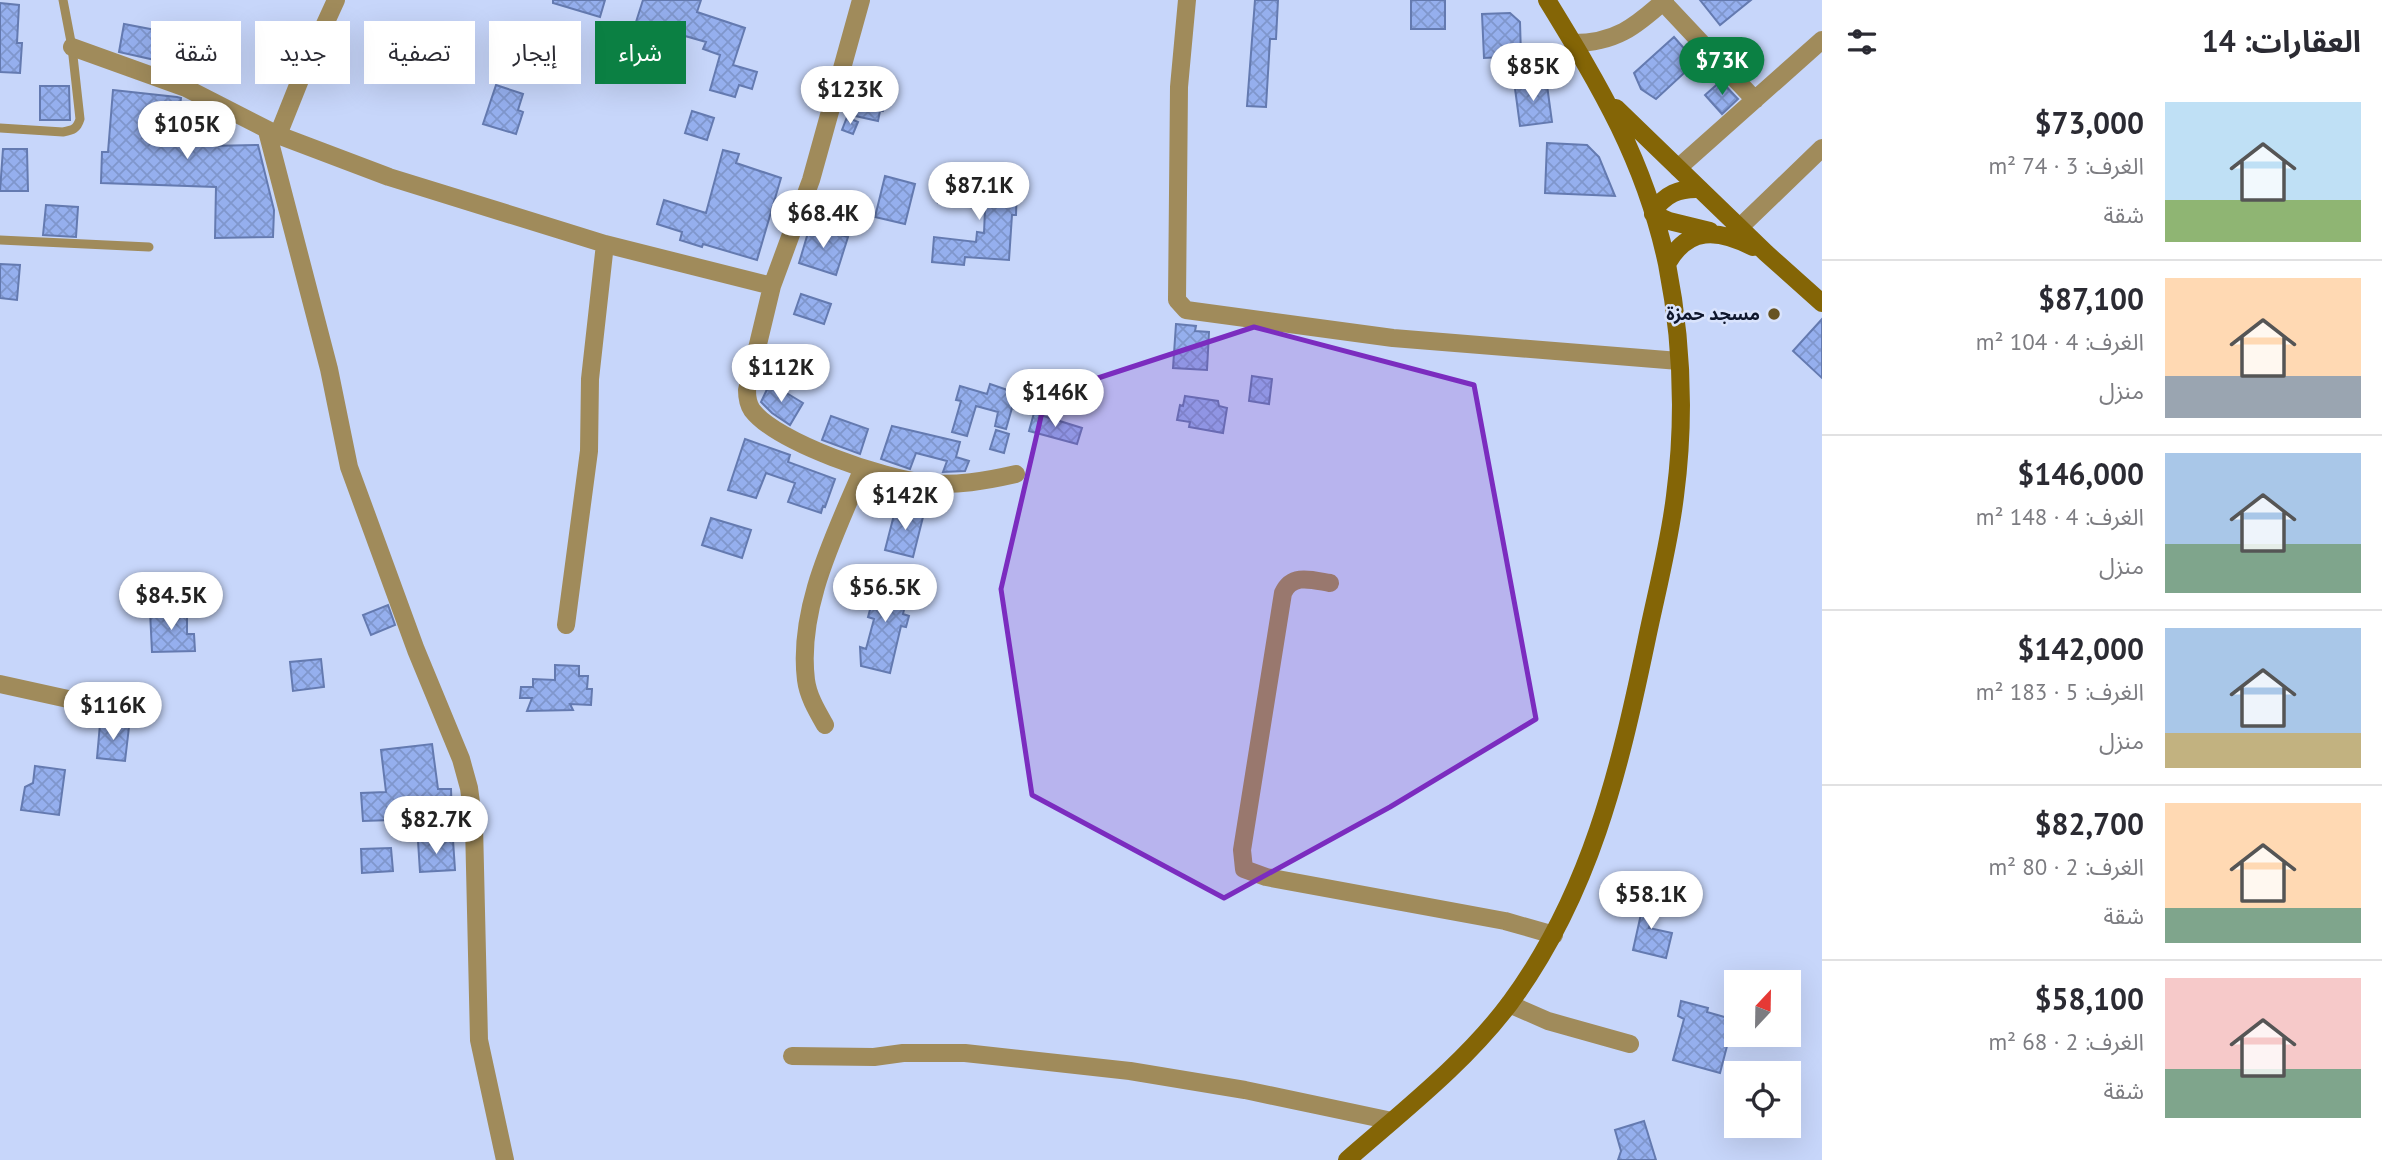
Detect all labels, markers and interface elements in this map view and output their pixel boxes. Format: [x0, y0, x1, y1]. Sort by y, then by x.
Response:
chip: شقة [151, 21, 241, 84]
chip: جديد [255, 21, 350, 84]
chip: تصفية [364, 21, 475, 84]
chip: إيجار [489, 21, 581, 84]
chip: شراء [595, 21, 686, 84]
text: العقارات: 14 [2202, 21, 2361, 60]
icon: filters [1843, 23, 1881, 61]
pin: $73K [1681, 38, 1763, 97]
pin: $85K [1492, 43, 1574, 103]
text: $73K [1695, 45, 1749, 74]
text: $85K [1506, 51, 1560, 80]
pin: $123K [801, 66, 899, 126]
text: $123K [817, 74, 883, 103]
pin: $105K [138, 102, 236, 161]
text: $73,000 [2034, 103, 2144, 142]
text: $105K [154, 109, 220, 138]
icon: home [2221, 130, 2305, 214]
text: الغرف: 3 · 74 m² [1988, 151, 2144, 180]
pin: $87.1K [922, 162, 1036, 222]
text: $87.1K [944, 170, 1014, 199]
pin: $68.4K [766, 190, 880, 250]
text: $68.4K [787, 198, 859, 227]
text: شقة [2103, 200, 2144, 229]
text: $87,100 [2038, 279, 2144, 318]
place label: مسجد حمزة [1666, 302, 1760, 325]
marker: مسجد حمزة [1766, 306, 1782, 322]
icon: home [2221, 306, 2305, 390]
text: الغرف: 4 · 104 m² [1976, 327, 2144, 356]
pin: $112K [732, 344, 830, 404]
text: $112K [748, 352, 814, 381]
pin: $146K [1006, 370, 1104, 429]
text: منزل [2099, 376, 2144, 405]
text: $146K [1022, 377, 1088, 406]
text: $146,000 [2017, 454, 2144, 493]
pin: $142K [856, 472, 954, 532]
text: $142K [872, 480, 938, 509]
icon: home [2221, 481, 2305, 565]
text: الغرف: 4 · 148 m² [1976, 502, 2144, 531]
text: منزل [2099, 551, 2144, 580]
pin: $56.5K [828, 564, 942, 624]
pin: $84.5K [114, 572, 228, 632]
text: $56.5K [849, 572, 921, 601]
text: $84.5K [135, 580, 207, 609]
text: $142,000 [2017, 629, 2144, 668]
icon: home [2221, 656, 2305, 740]
text: الغرف: 5 · 183 m² [1976, 677, 2144, 706]
pin: $116K [64, 682, 162, 742]
text: $116K [80, 690, 146, 719]
text: منزل [2099, 726, 2144, 755]
pin: $82.7K [379, 796, 493, 856]
text: $82.7K [400, 804, 472, 833]
text: $82,700 [2034, 804, 2144, 843]
icon: home [2221, 831, 2305, 915]
text: الغرف: 2 · 80 m² [1988, 852, 2144, 881]
pin: $58.1K [1594, 872, 1708, 931]
text: $58.1K [1615, 879, 1687, 908]
text: شقة [2103, 901, 2144, 930]
north arrow [1724, 970, 1801, 1046]
map controls [1724, 970, 1801, 1138]
text: $58,100 [2034, 979, 2144, 1018]
icon: home [2221, 1006, 2305, 1090]
text: الغرف: 2 · 68 m² [1988, 1027, 2144, 1056]
button: locate [1724, 1061, 1801, 1138]
text: شقة [2103, 1076, 2144, 1105]

